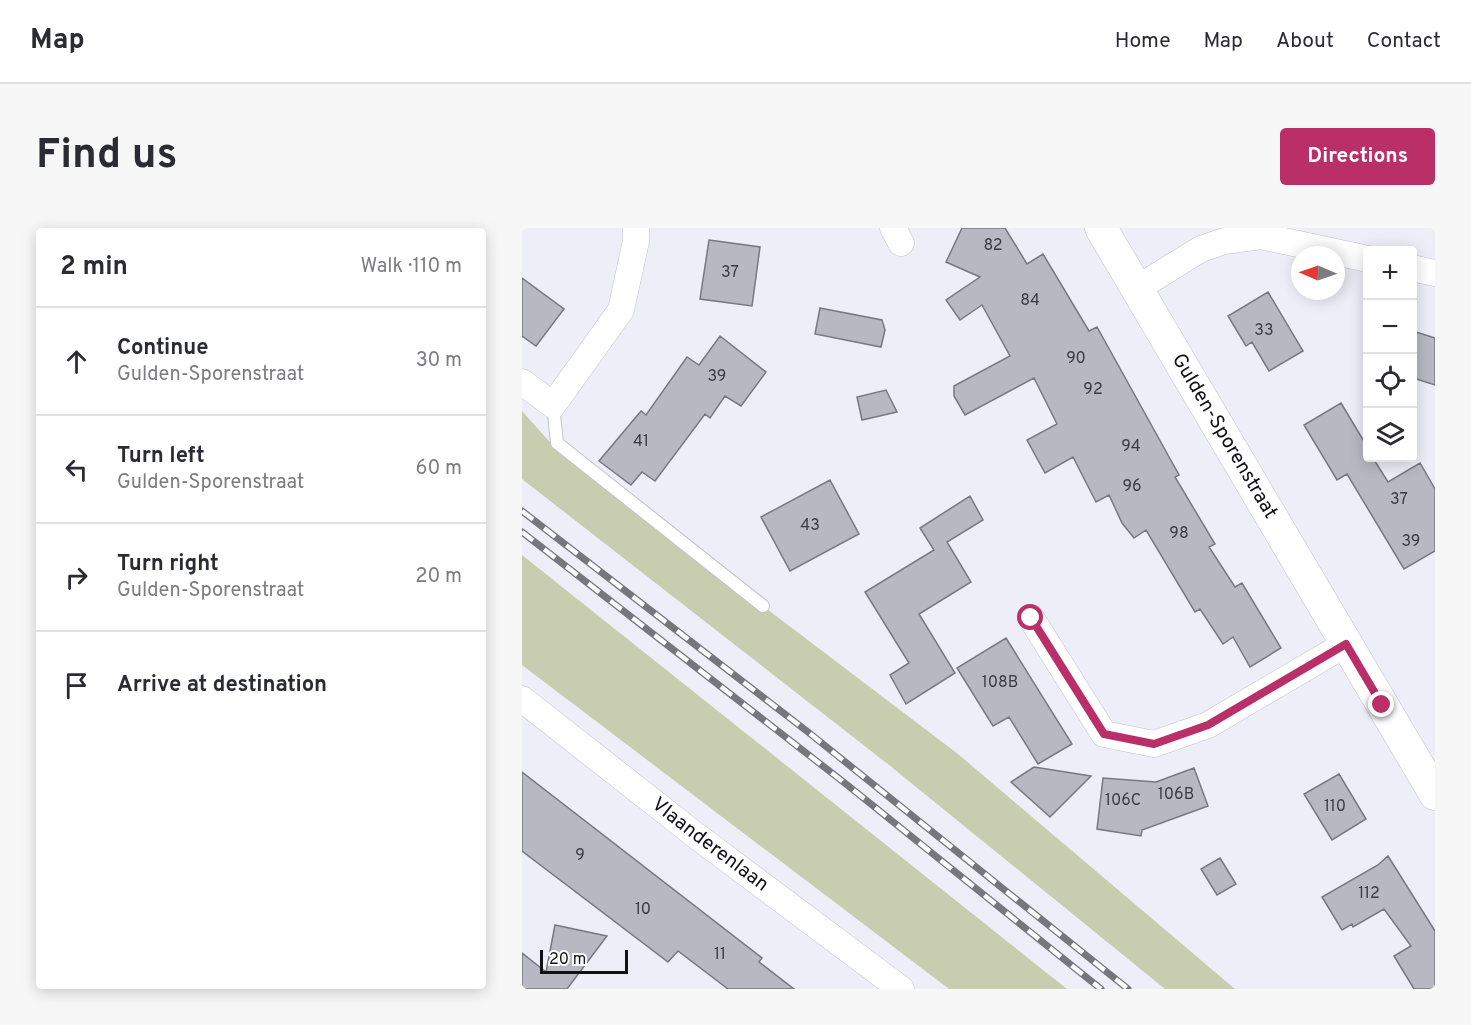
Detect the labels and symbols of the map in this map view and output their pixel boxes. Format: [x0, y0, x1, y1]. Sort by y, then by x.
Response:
house number: 82 [983, 236, 1003, 256]
north arrow [1291, 246, 1345, 300]
house number: 37 [721, 263, 739, 283]
house number: 84 [1020, 291, 1040, 311]
house number: 33 [1254, 321, 1274, 341]
house number: 90 [1066, 349, 1086, 369]
street label: Gulden-Sporenstraat [1165, 349, 1283, 524]
house number: 39 [708, 367, 726, 387]
house number: 92 [1083, 380, 1103, 400]
house number: 41 [633, 432, 649, 452]
house number: 94 [1121, 437, 1141, 457]
house number: 96 [1122, 477, 1142, 497]
house number: 37 [1390, 490, 1408, 510]
house number: 43 [800, 516, 820, 536]
house number: 98 [1169, 524, 1189, 544]
house number: 39 [1402, 532, 1420, 552]
route start [1017, 604, 1043, 630]
house number: 108B [982, 673, 1018, 693]
route end [1368, 691, 1394, 717]
house number: 106B [1158, 785, 1194, 805]
house number: 106C [1105, 791, 1141, 811]
street label: Vlaanderenlaan [646, 792, 774, 898]
house number: 110 [1324, 797, 1346, 817]
house number: 9 [575, 846, 585, 866]
house number: 112 [1358, 884, 1380, 904]
house number: 10 [635, 900, 651, 920]
house number: 11 [714, 945, 726, 965]
scale bar [540, 947, 628, 974]

